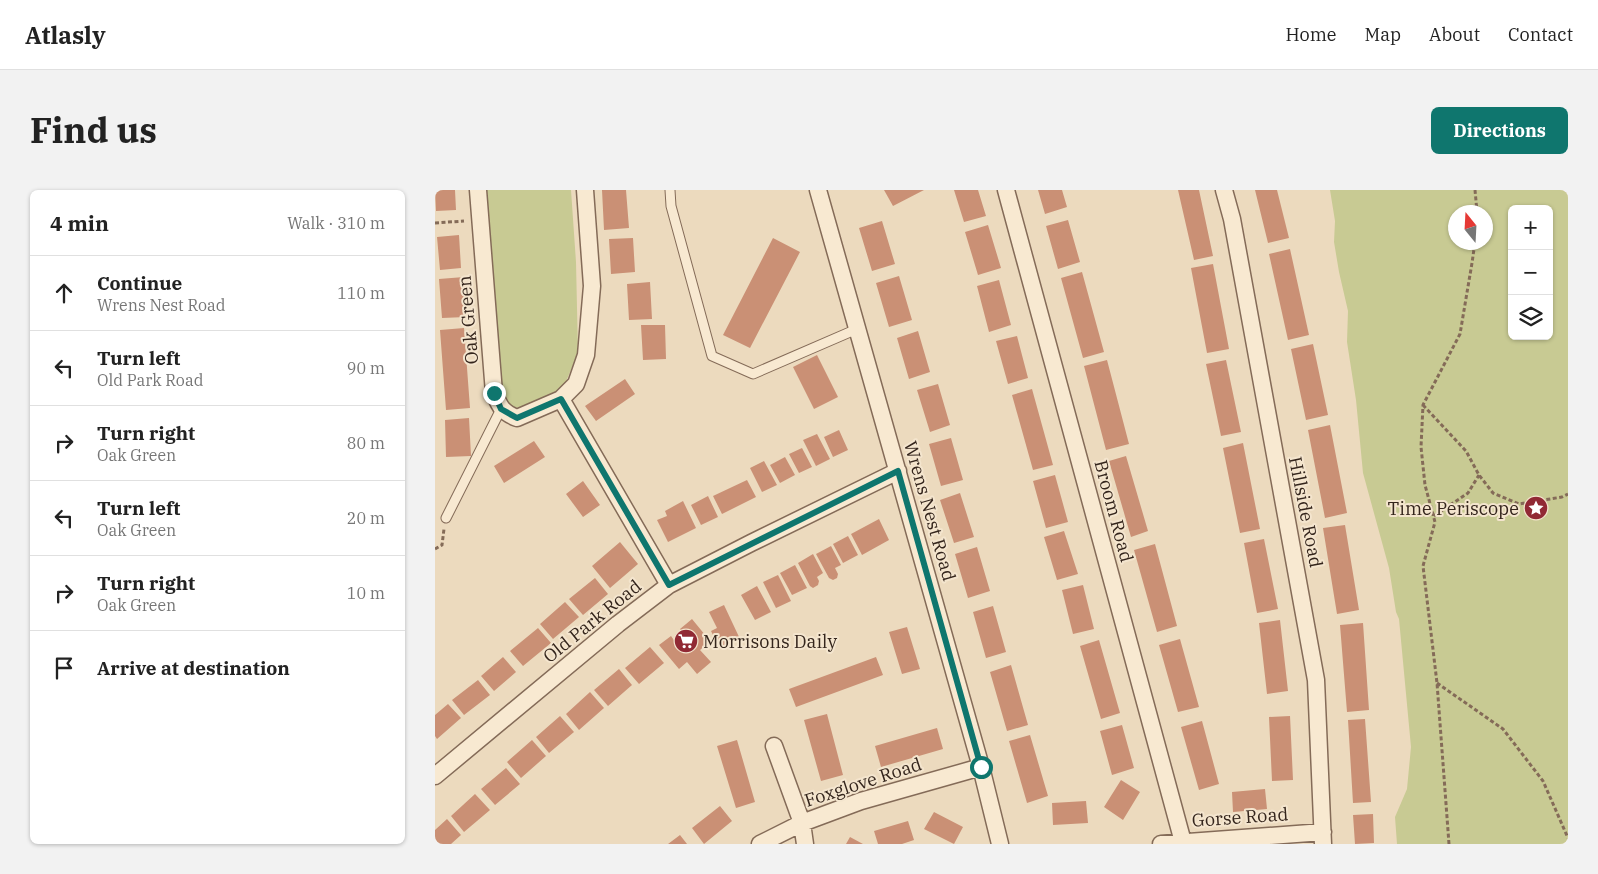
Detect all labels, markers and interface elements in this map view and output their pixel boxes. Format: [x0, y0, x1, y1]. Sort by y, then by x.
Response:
text: Atlasly [25, 19, 106, 51]
text: Home [1285, 23, 1337, 46]
text: Map [1365, 23, 1401, 46]
text: About [1429, 23, 1480, 46]
text: Contact [1508, 23, 1573, 46]
text: Find us [30, 107, 157, 153]
button: Directions [1431, 107, 1568, 154]
north arrow [1448, 205, 1493, 250]
map controls [1508, 205, 1553, 340]
button: + [1508, 205, 1553, 250]
text: 4 min [50, 209, 109, 237]
text: Walk · 310 m [287, 213, 385, 233]
button: − [1508, 250, 1553, 295]
text: Continue [97, 271, 182, 295]
street label: Oak Green [453, 275, 483, 365]
icon: ahead [50, 279, 78, 307]
text: 110 m [337, 283, 385, 303]
text: Wrens Nest Road [97, 295, 226, 315]
button: layers [1508, 295, 1553, 340]
text: Turn left [97, 346, 180, 370]
icon: left [50, 354, 78, 382]
text: 90 m [347, 358, 385, 378]
text: Old Park Road [97, 370, 204, 390]
route end [483, 382, 506, 405]
text: Turn right [97, 421, 195, 445]
icon: right [50, 429, 78, 457]
text: 80 m [347, 433, 385, 453]
street label: Wrens Nest Road [899, 438, 961, 584]
text: Oak Green [97, 445, 176, 465]
street label: Hillside Road [1284, 454, 1328, 570]
street label: Broom Road [1089, 457, 1139, 565]
place icon: Time Periscope [1523, 495, 1549, 521]
text: Turn left [97, 496, 180, 520]
place label: Time Periscope [1388, 497, 1519, 520]
icon: left [50, 504, 78, 532]
text: 20 m [347, 508, 385, 528]
text: Oak Green [97, 520, 176, 540]
text: Turn right [97, 571, 195, 595]
street label: Old Park Road [538, 574, 646, 668]
icon: right [50, 579, 78, 607]
text: 10 m [347, 583, 385, 603]
text: Oak Green [97, 595, 176, 615]
supermarket icon: Morrisons Daily [673, 628, 699, 654]
place label: Morrisons Daily [703, 630, 837, 653]
icon: arrive [50, 654, 78, 682]
text: Arrive at destination [97, 656, 290, 680]
street label: Foxglove Road [802, 752, 925, 812]
route start [970, 756, 993, 779]
street label: Gorse Road [1191, 802, 1289, 832]

